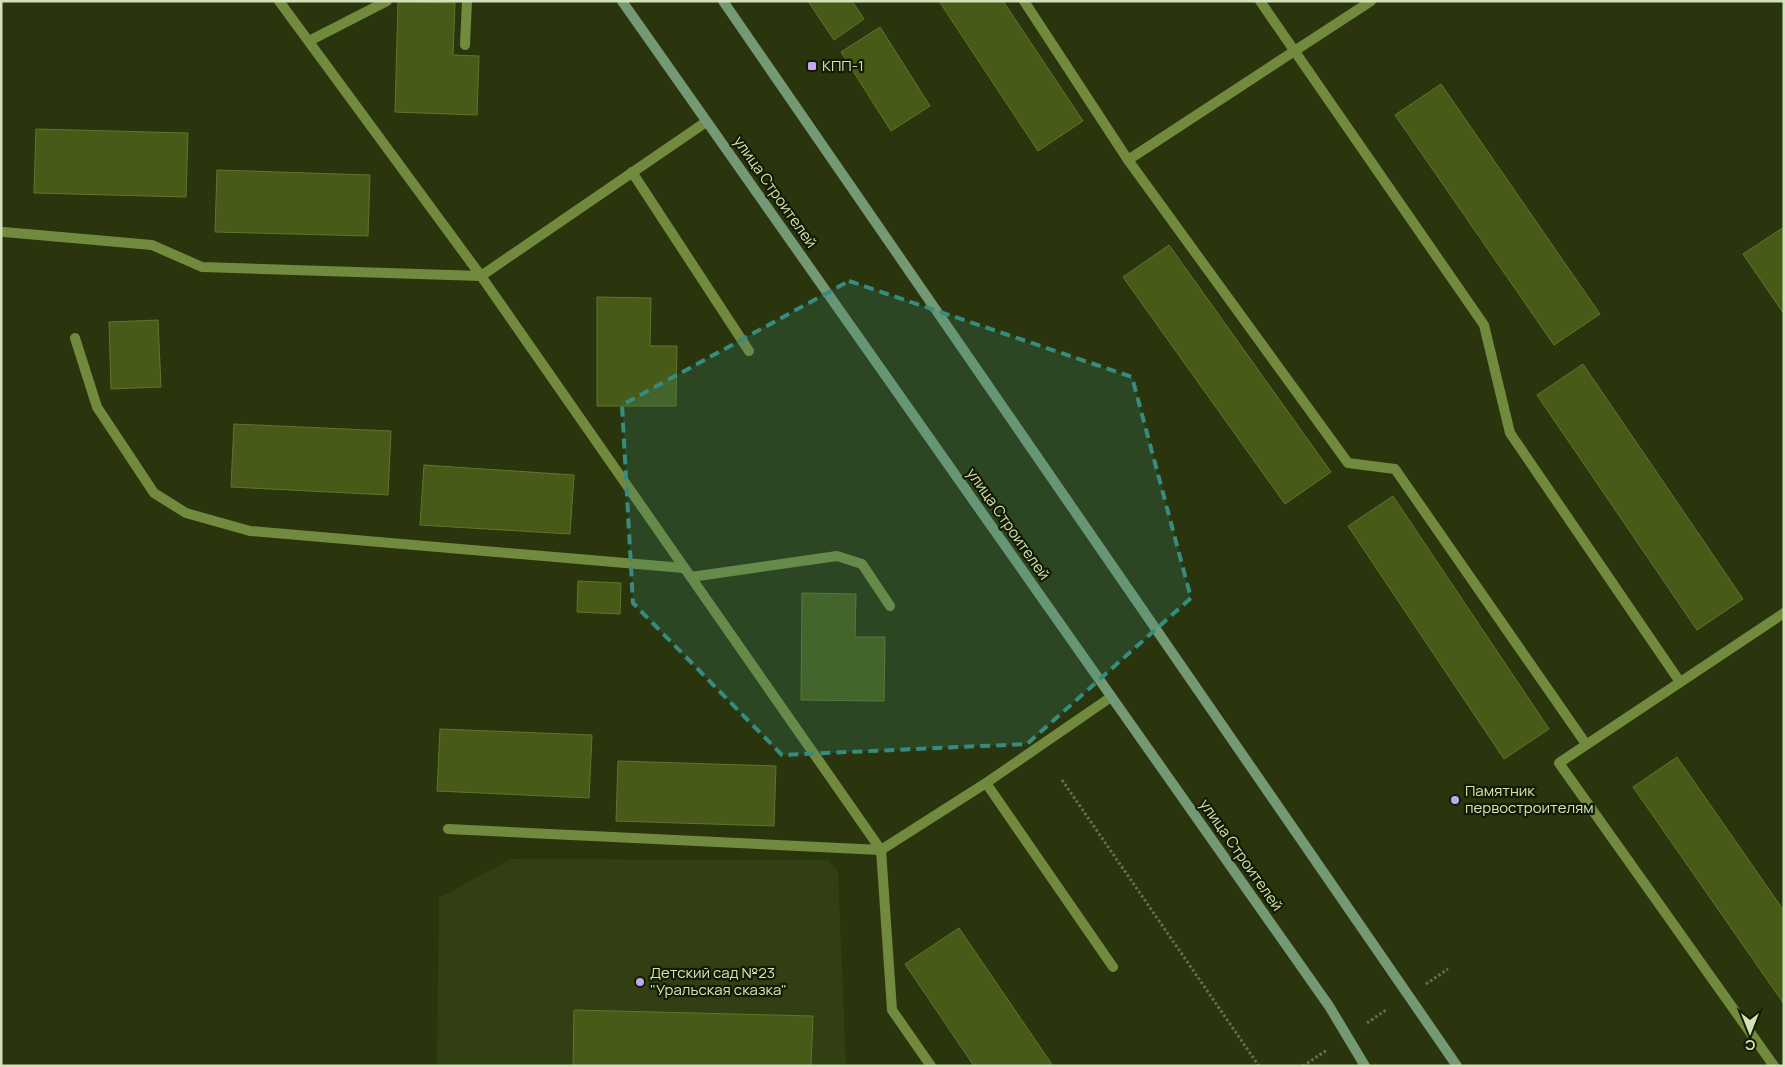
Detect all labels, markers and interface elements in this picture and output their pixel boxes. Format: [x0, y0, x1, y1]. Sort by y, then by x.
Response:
place label: КПП-1 [822, 55, 864, 76]
marker: КПП-1 [806, 60, 818, 72]
street label: улица Строителей [729, 132, 822, 252]
street label: улица Строителей [962, 464, 1055, 584]
place label: Памятник первостроителям [1465, 780, 1594, 818]
marker: Памятник первостроителям [1449, 794, 1461, 806]
street label: улица Строителей [1195, 795, 1288, 915]
place label: Детский сад №23 "Уральская сказка" [650, 962, 787, 1000]
marker: Детский сад №23 "Уральская сказка" [634, 976, 646, 988]
north arrow [1725, 1007, 1775, 1057]
text: С [1745, 1036, 1755, 1055]

